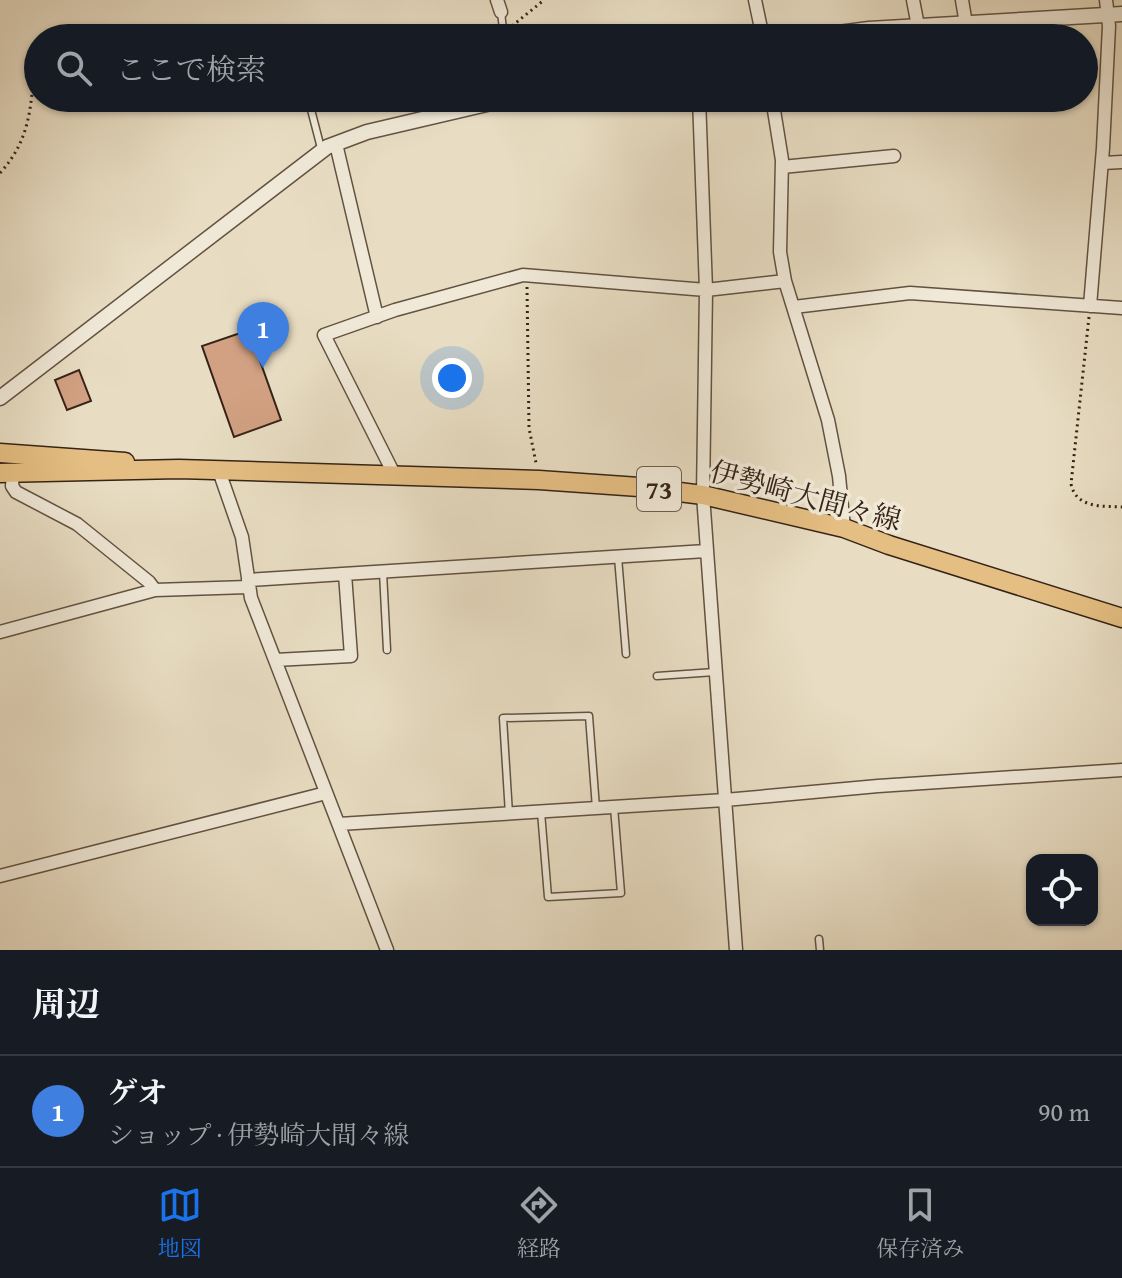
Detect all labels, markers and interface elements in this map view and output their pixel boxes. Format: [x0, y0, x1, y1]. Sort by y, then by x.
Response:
search box [24, 24, 1098, 112]
icon: search [52, 46, 96, 90]
text: ここで検索 [116, 47, 266, 91]
pin: 1 [237, 302, 289, 368]
your location [432, 358, 472, 398]
street label: 伊勢崎大間々線 [706, 450, 906, 540]
road number: 73 [637, 467, 681, 511]
map controls [1026, 854, 1098, 926]
button: locate [1026, 854, 1098, 926]
text: 周辺 [32, 979, 100, 1028]
text: ゲオ [108, 1070, 167, 1114]
text: 1 [51, 1092, 65, 1131]
text: 90 m [1038, 1092, 1090, 1131]
text: ショップ · 伊勢崎大間々線 [108, 1115, 409, 1154]
tab: 地図 [158, 1183, 202, 1264]
tab: 経路 [517, 1183, 561, 1264]
tab: 保存済み [876, 1183, 964, 1264]

